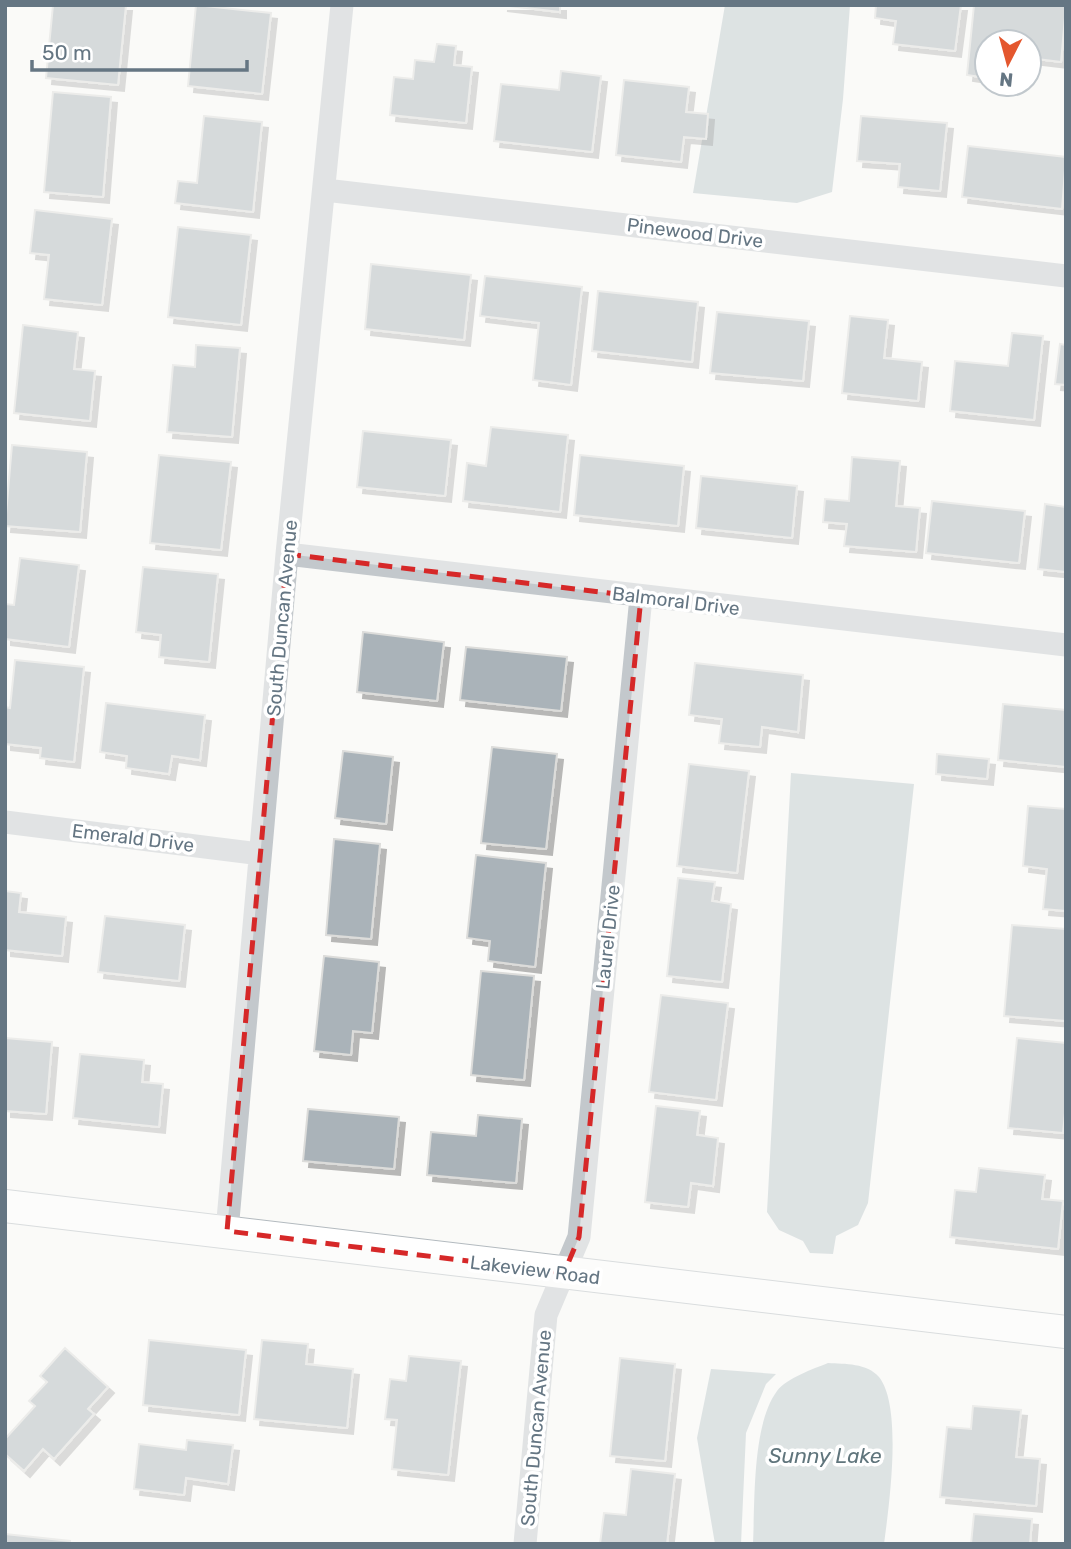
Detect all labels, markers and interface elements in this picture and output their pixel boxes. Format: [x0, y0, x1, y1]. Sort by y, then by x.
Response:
scale bar [32, 28, 247, 72]
north arrow [973, 28, 1043, 98]
text: 50 m [42, 40, 92, 65]
text: N [998, 67, 1014, 92]
street label: Pinewood Drive [626, 213, 764, 253]
street label: South Duncan Avenue [262, 519, 302, 717]
street label: Balmoral Drive [611, 582, 741, 620]
street label: Emerald Drive [71, 819, 195, 857]
street label: Laurel Drive [591, 883, 625, 991]
street label: Lakeview Road [469, 1251, 601, 1289]
street label: South Duncan Avenue [516, 1329, 556, 1527]
water label: Sunny Lake [768, 1443, 882, 1468]

